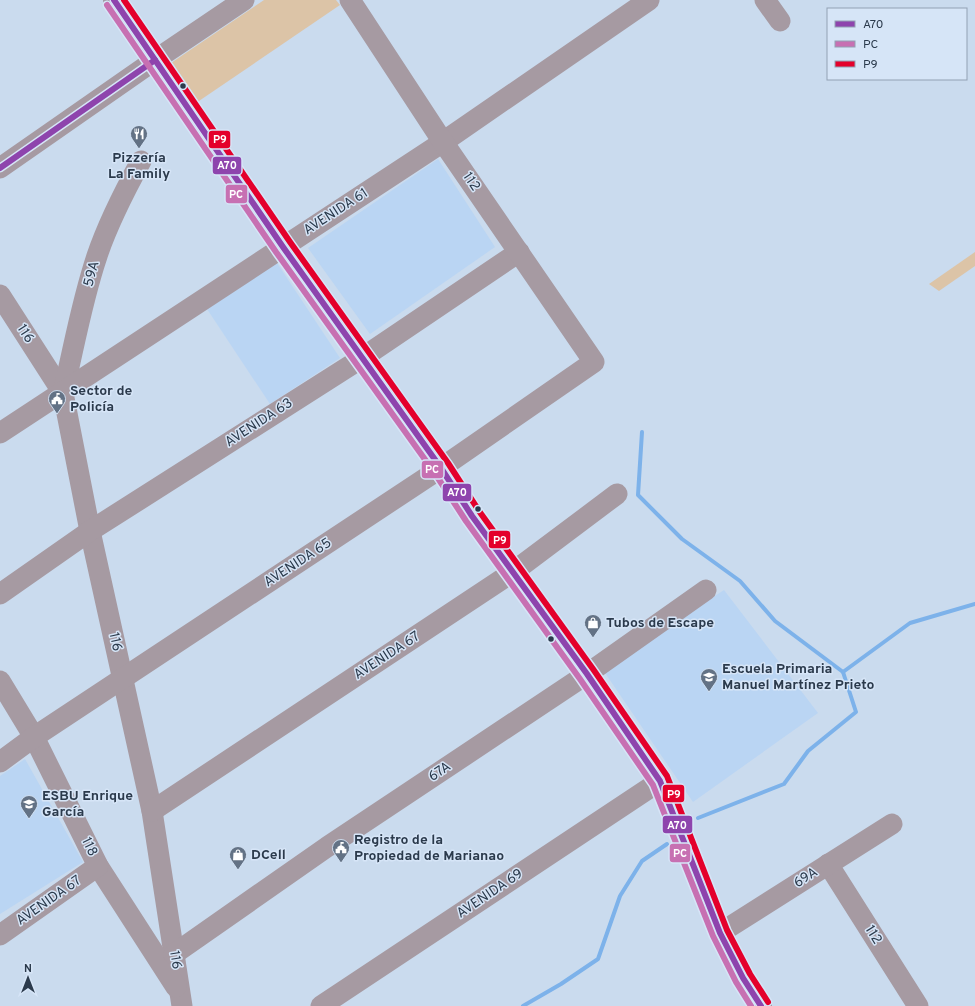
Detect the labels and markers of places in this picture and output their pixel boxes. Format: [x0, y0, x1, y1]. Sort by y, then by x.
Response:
unlabelled marker [178, 81, 188, 91]
restaurant icon: Pizzería La Family [129, 124, 149, 149]
place label: Pizzería La Family [108, 150, 170, 183]
place label: Sector de Policía [70, 383, 133, 416]
public building icon: Sector de Policía [47, 389, 67, 414]
unlabelled marker [473, 504, 483, 514]
shop icon: Tubos de Escape [583, 613, 603, 638]
place label: Tubos de Escape [606, 615, 714, 632]
unlabelled marker [546, 634, 556, 644]
place label: Escuela Primaria Manuel Martínez Prieto [722, 661, 875, 694]
school or university icon: Escuela Primaria Manuel Martínez Prieto [699, 667, 719, 692]
place label: ESBU Enrique García [42, 788, 133, 821]
school or university icon: ESBU Enrique García [19, 794, 39, 819]
place label: Registro de la Propiedad de Marianao [354, 832, 504, 865]
public building icon: Registro de la Propiedad de Marianao [331, 838, 351, 863]
shop icon: DCell [228, 845, 248, 870]
place label: DCell [251, 847, 286, 864]

